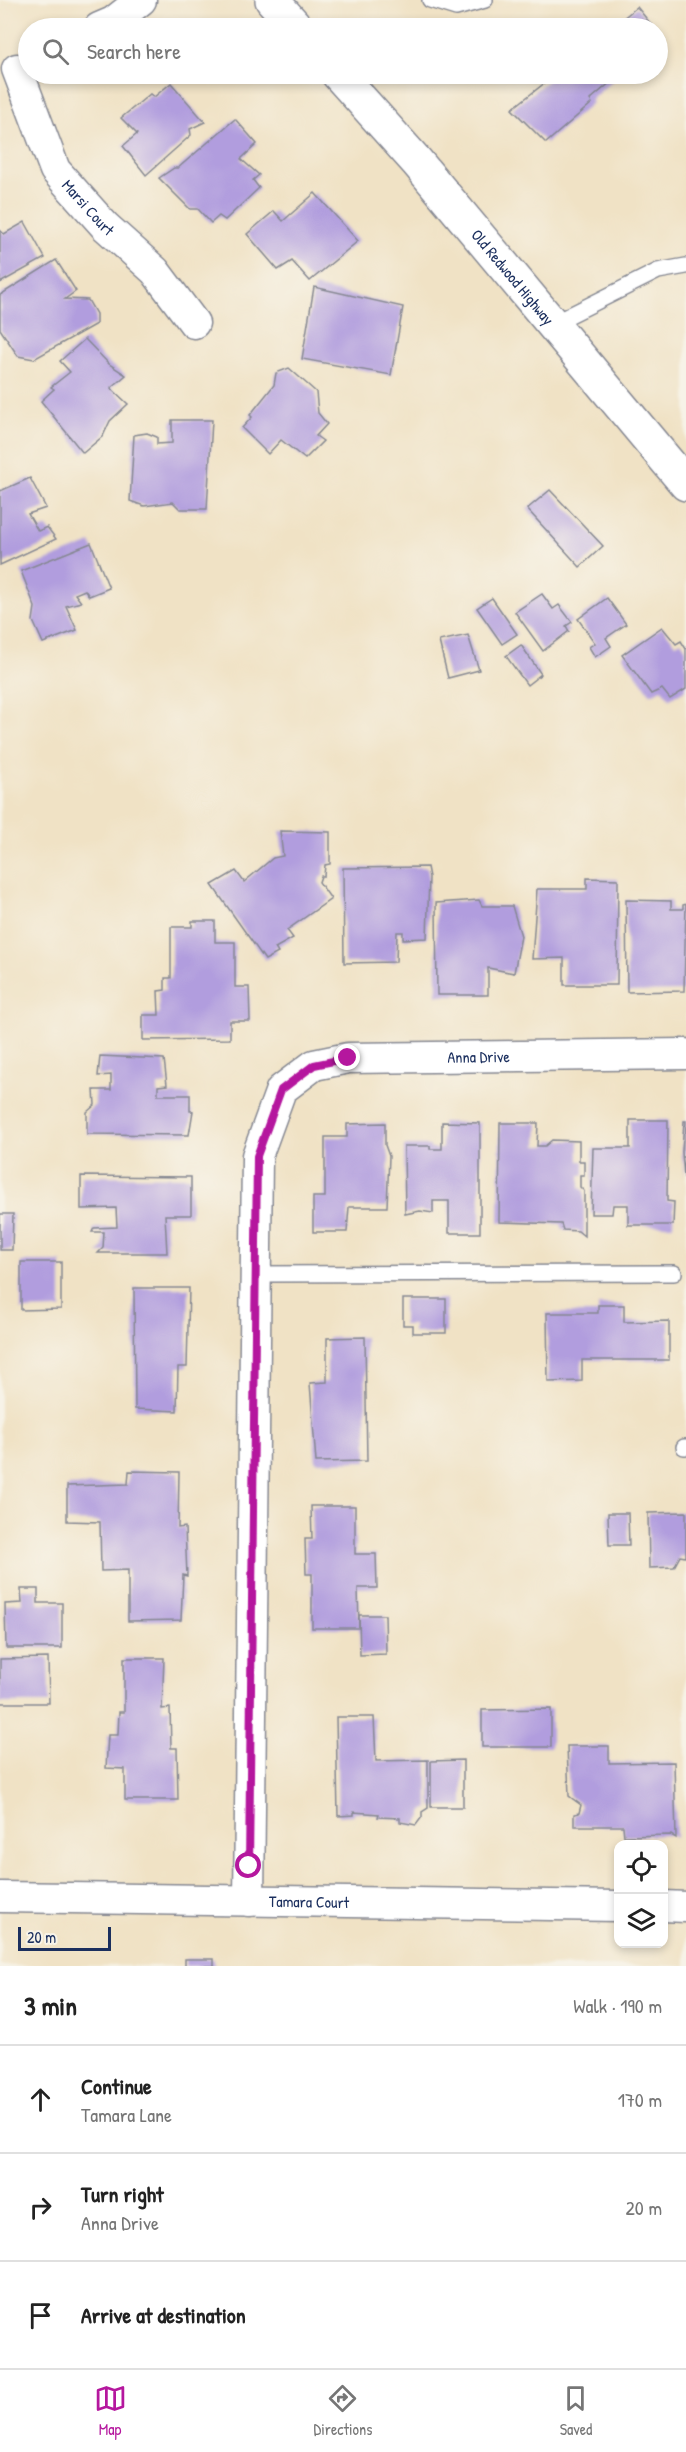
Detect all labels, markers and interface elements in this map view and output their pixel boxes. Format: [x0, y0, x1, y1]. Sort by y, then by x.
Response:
search box [18, 18, 668, 84]
icon: search [39, 35, 72, 68]
text: Search here [87, 36, 181, 66]
street label: Marsi Court [57, 174, 120, 241]
street label: Old Redwood Highway [467, 224, 560, 330]
route end [334, 1044, 360, 1070]
street label: Anna Drive [447, 1045, 511, 1068]
map controls [614, 1840, 668, 1948]
button: locate [614, 1840, 668, 1894]
route start [235, 1852, 261, 1878]
street label: Tamara Court [269, 1890, 350, 1913]
button: layers [614, 1894, 668, 1948]
scale bar [18, 1924, 111, 1952]
text: 20 m [27, 1926, 56, 1948]
text: 3 min [24, 1988, 77, 2023]
text: Walk · 190 m [573, 1992, 662, 2019]
text: Continue [81, 2071, 152, 2101]
icon: ahead [24, 2083, 57, 2116]
text: 170 m [618, 2086, 662, 2113]
text: Tamara Lane [81, 2101, 172, 2128]
text: Turn right [81, 2179, 164, 2209]
icon: right [24, 2191, 57, 2224]
text: 20 m [625, 2194, 662, 2221]
text: Anna Drive [81, 2209, 159, 2236]
icon: arrive [24, 2299, 57, 2332]
text: Arrive at destination [81, 2300, 246, 2330]
tab: Map [94, 2382, 127, 2440]
tab: Directions [314, 2382, 372, 2440]
tab: Saved [559, 2382, 592, 2440]

